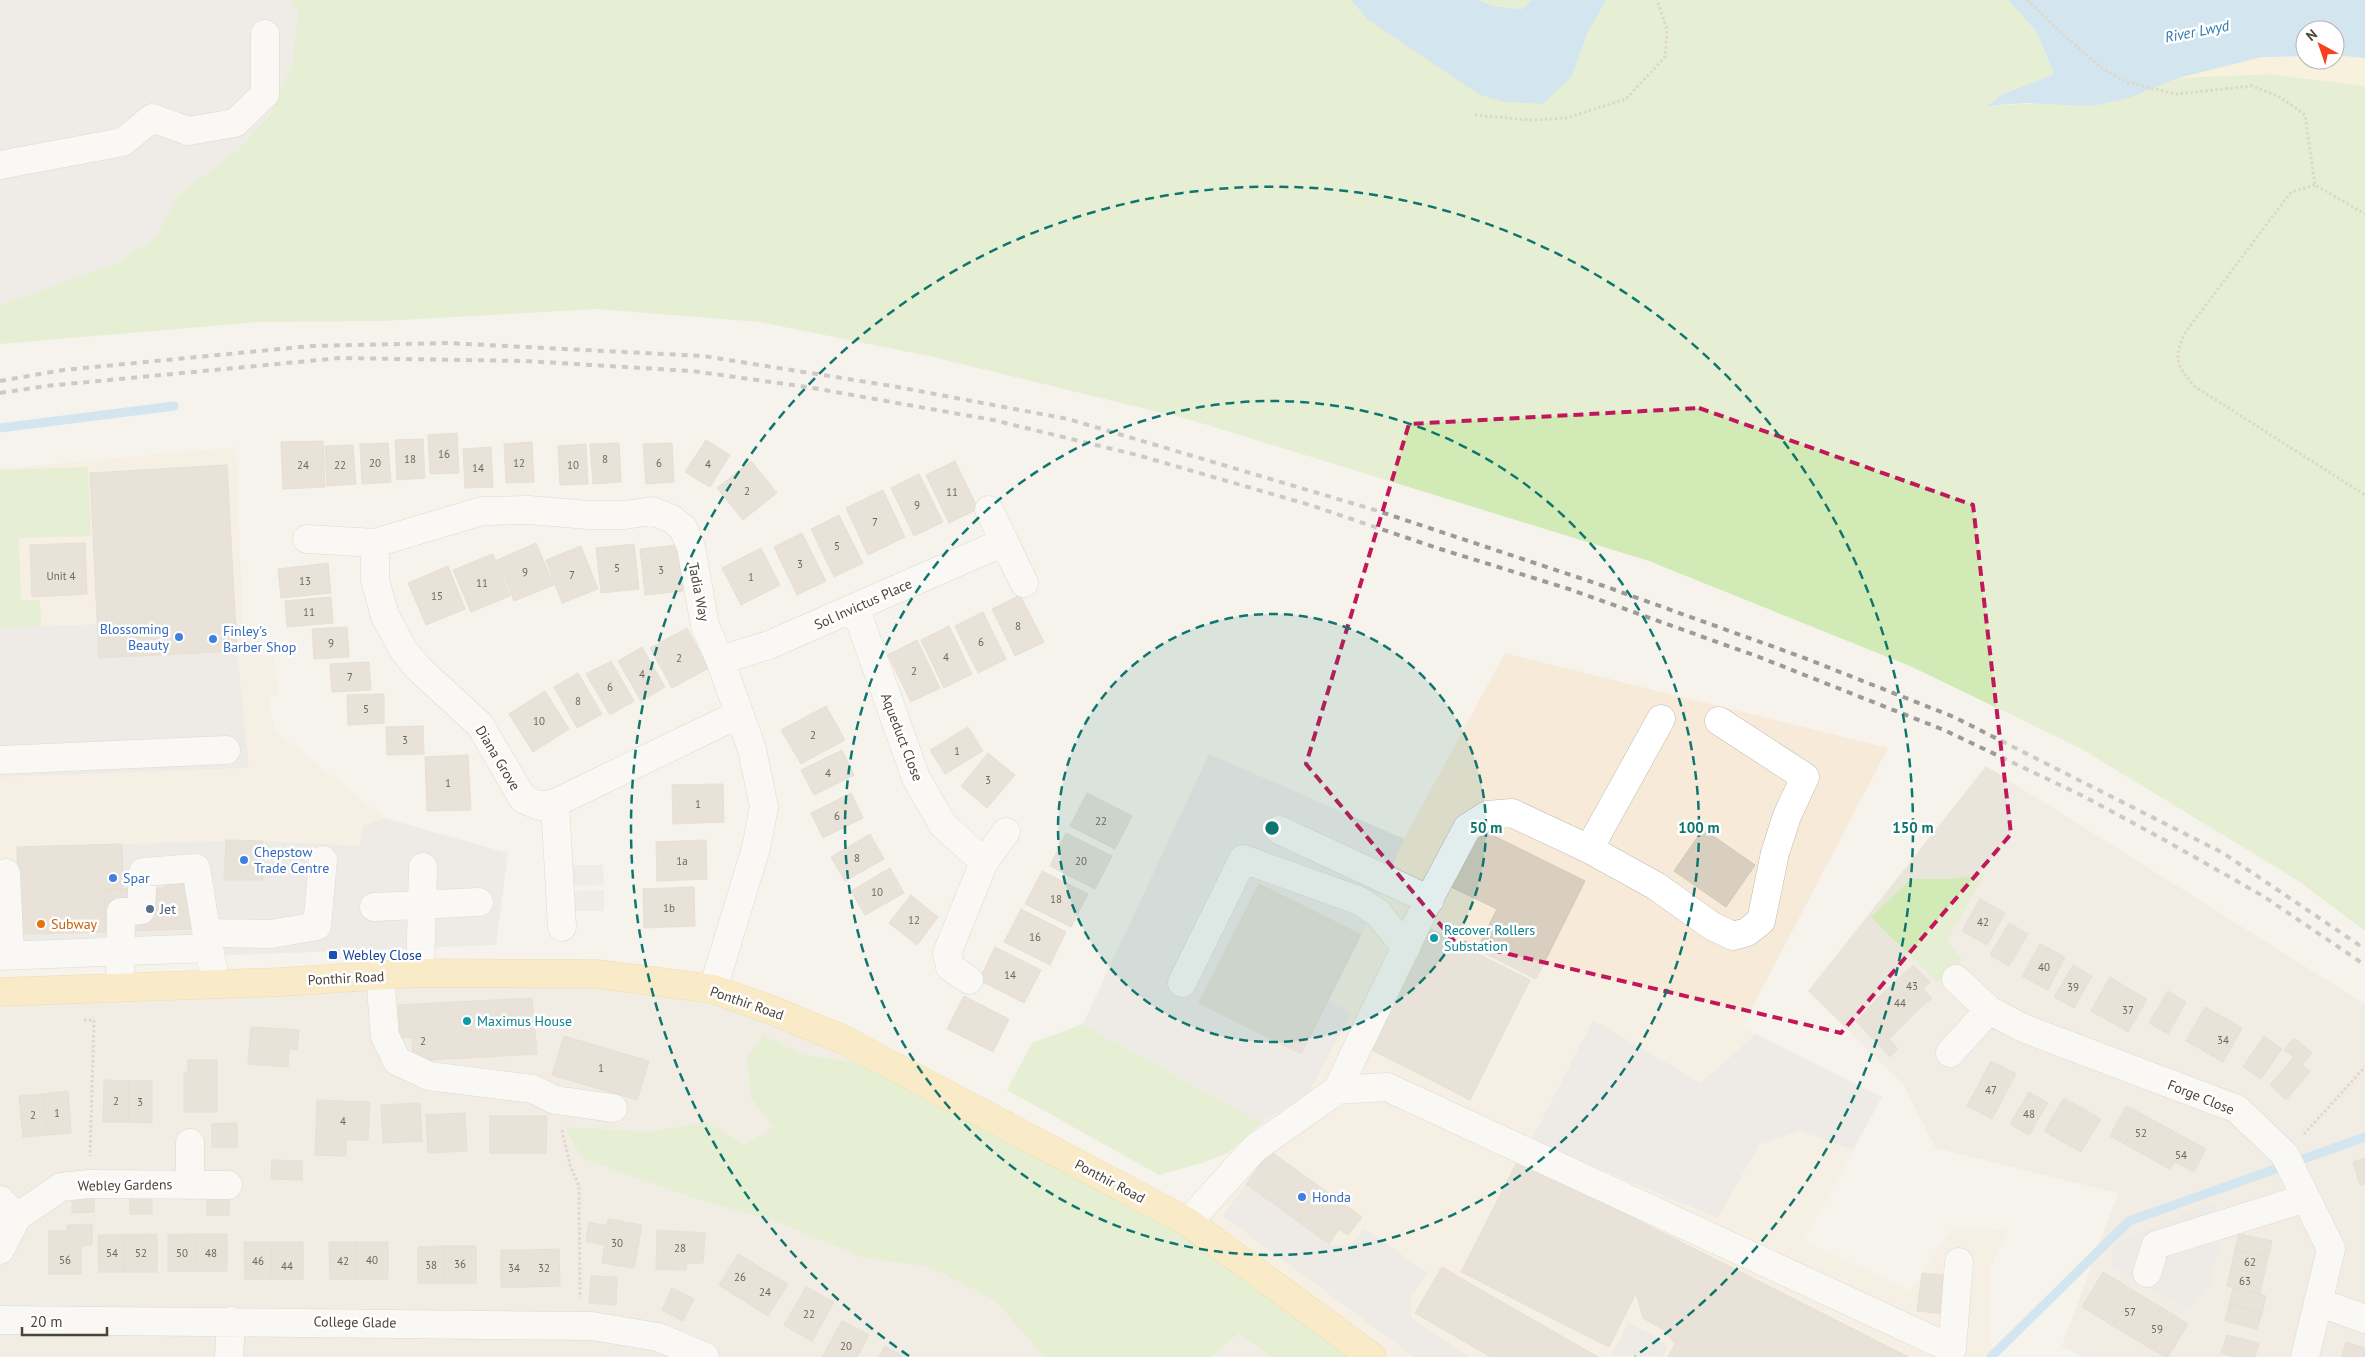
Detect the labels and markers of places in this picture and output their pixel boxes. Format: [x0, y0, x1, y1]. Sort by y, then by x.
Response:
place label: Blossoming Beauty [100, 620, 169, 654]
place label: Finley's Barber Shop [223, 622, 296, 656]
marker: Blossoming Beauty [173, 631, 185, 643]
marker: Finley's Barber Shop [207, 633, 219, 645]
centre of rings [1263, 819, 1281, 837]
place label: Chepstow Trade Centre [254, 843, 329, 877]
marker: Chepstow Trade Centre [238, 854, 250, 866]
place label: Spar [123, 869, 150, 887]
marker: Spar [107, 872, 119, 884]
place label: Jet [159, 900, 176, 918]
marker: Jet [144, 903, 156, 915]
place label: Subway [51, 915, 98, 933]
marker: Subway [35, 918, 47, 930]
place label: Recover Rollers Substation [1444, 921, 1535, 955]
marker: Recover Rollers Substation [1428, 932, 1440, 944]
place label: Webley Close [343, 946, 422, 964]
marker: Webley Close [327, 949, 339, 961]
place label: Maximus House [477, 1012, 572, 1030]
marker: Maximus House [461, 1015, 473, 1027]
place label: Honda [1312, 1188, 1351, 1206]
marker: Honda [1296, 1191, 1308, 1203]

